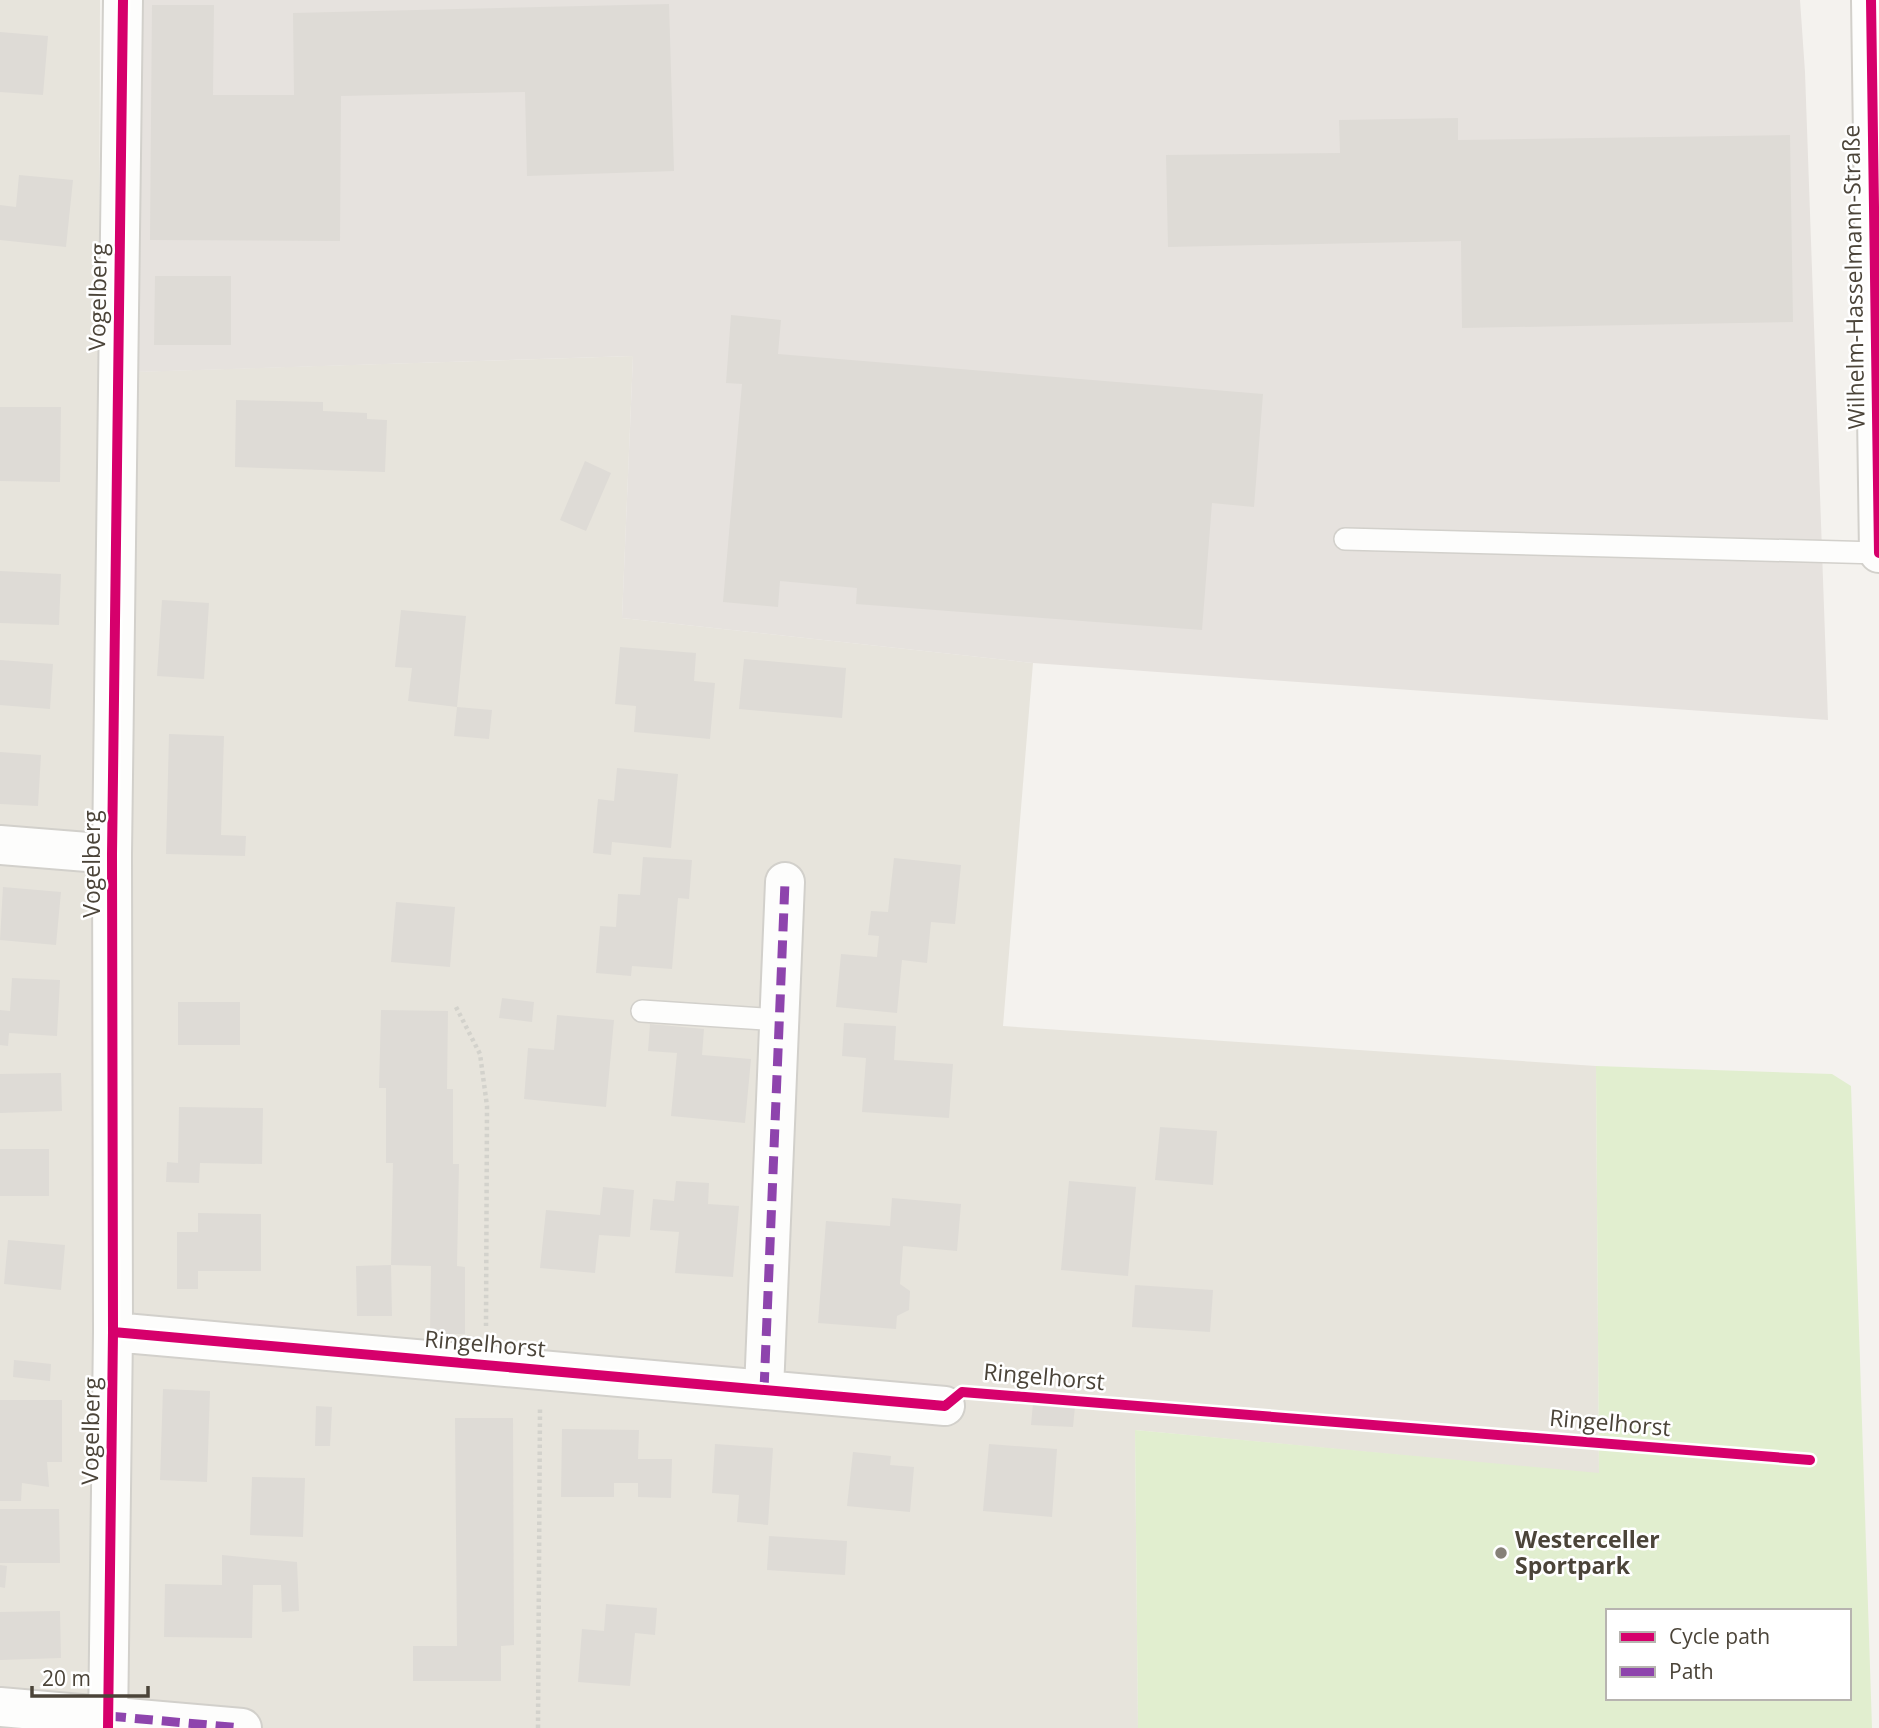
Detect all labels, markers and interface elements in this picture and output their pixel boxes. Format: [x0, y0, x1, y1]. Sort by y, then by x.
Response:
street label: Wilhelm-Hasselmann-Straße [1834, 124, 1872, 430]
street label: Vogelberg [80, 242, 114, 351]
street label: Vogelberg [75, 810, 107, 918]
street label: Ringelhorst [423, 1322, 547, 1364]
street label: Ringelhorst [982, 1355, 1106, 1397]
street label: Vogelberg [73, 1376, 107, 1485]
street label: Ringelhorst [1548, 1401, 1672, 1443]
place label: Westerceller Sportpark [1515, 1523, 1660, 1581]
marker: Westerceller Sportpark [1493, 1545, 1509, 1561]
legend [1606, 1609, 1851, 1700]
text: Cycle path [1669, 1622, 1770, 1650]
scale bar [32, 1654, 147, 1698]
text: Path [1669, 1657, 1714, 1685]
text: 20 m [42, 1664, 91, 1692]

